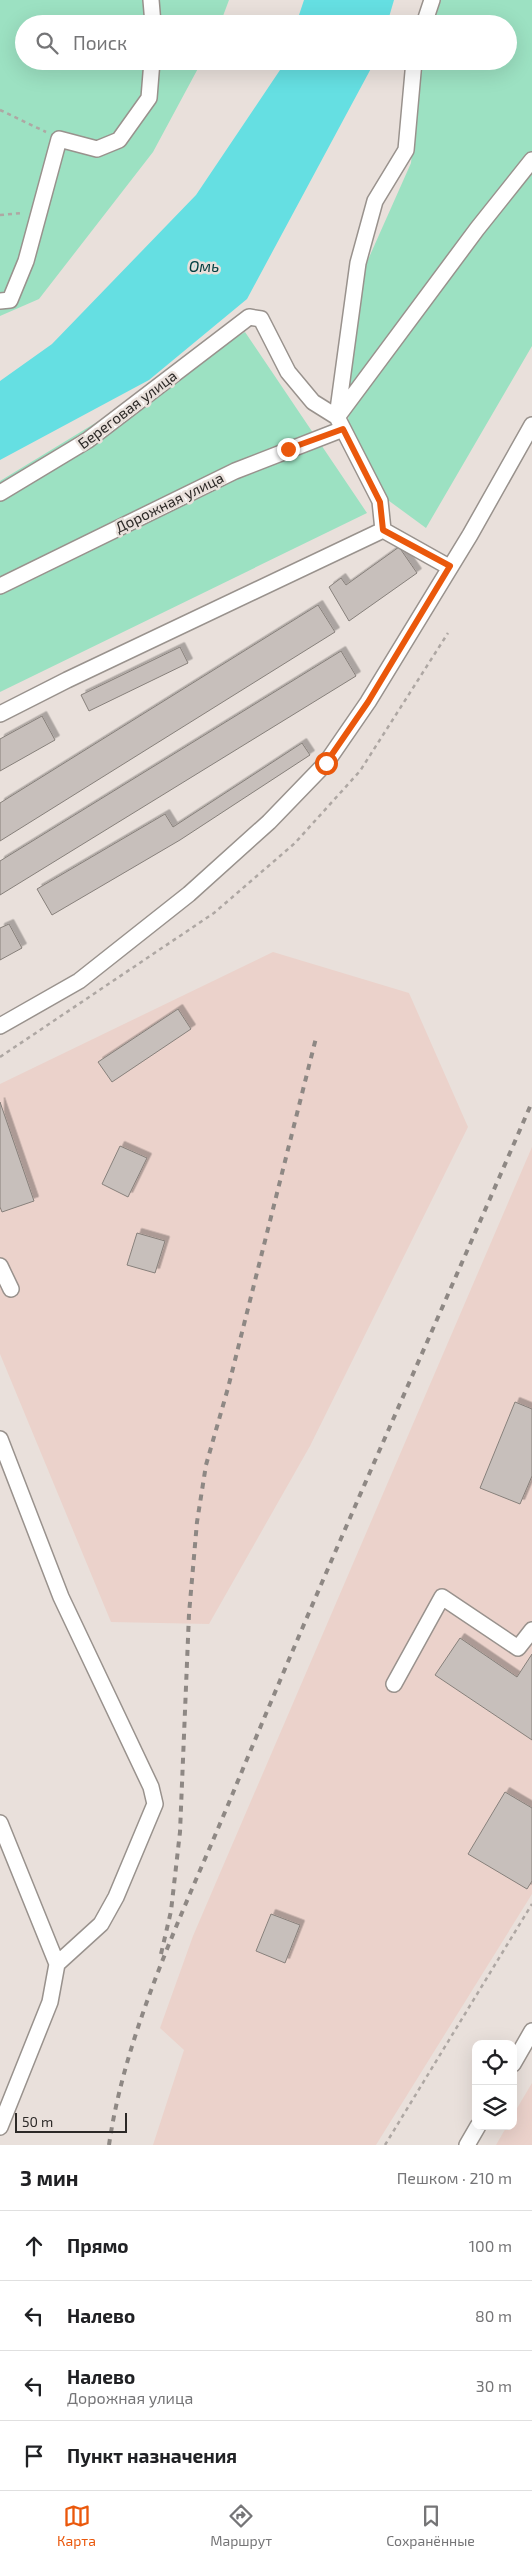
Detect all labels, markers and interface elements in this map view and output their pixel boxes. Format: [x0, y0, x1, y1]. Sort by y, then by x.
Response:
search box [15, 15, 517, 70]
icon: search [33, 29, 61, 57]
text: Поиск [73, 31, 127, 54]
water label: Омь [189, 256, 219, 275]
street label: Береговая улица [74, 366, 181, 453]
route end [277, 438, 300, 461]
street label: Дорожная улица [112, 468, 227, 537]
route start [315, 752, 338, 775]
map controls [472, 2040, 517, 2130]
button: locate [472, 2040, 517, 2085]
button: layers [472, 2085, 517, 2130]
scale bar [15, 2110, 128, 2133]
text: 50 m [22, 2113, 53, 2130]
text: 3 мин [20, 2165, 78, 2190]
text: Пешком · 210 m [397, 2168, 512, 2187]
icon: ahead [20, 2232, 48, 2260]
text: Прямо [67, 2234, 129, 2257]
text: 100 m [469, 2236, 512, 2255]
icon: left [20, 2302, 48, 2330]
text: Налево [67, 2304, 135, 2327]
text: 80 m [475, 2306, 512, 2325]
text: Налево [67, 2365, 135, 2388]
icon: left [20, 2372, 48, 2400]
text: 30 m [476, 2376, 512, 2395]
text: Дорожная улица [67, 2388, 193, 2407]
icon: arrive [20, 2442, 48, 2470]
text: Пункт назначения [67, 2444, 237, 2467]
tab: Карта [57, 2502, 96, 2549]
tab: Маршрут [210, 2502, 272, 2549]
tab: Сохранённые [386, 2502, 475, 2549]

